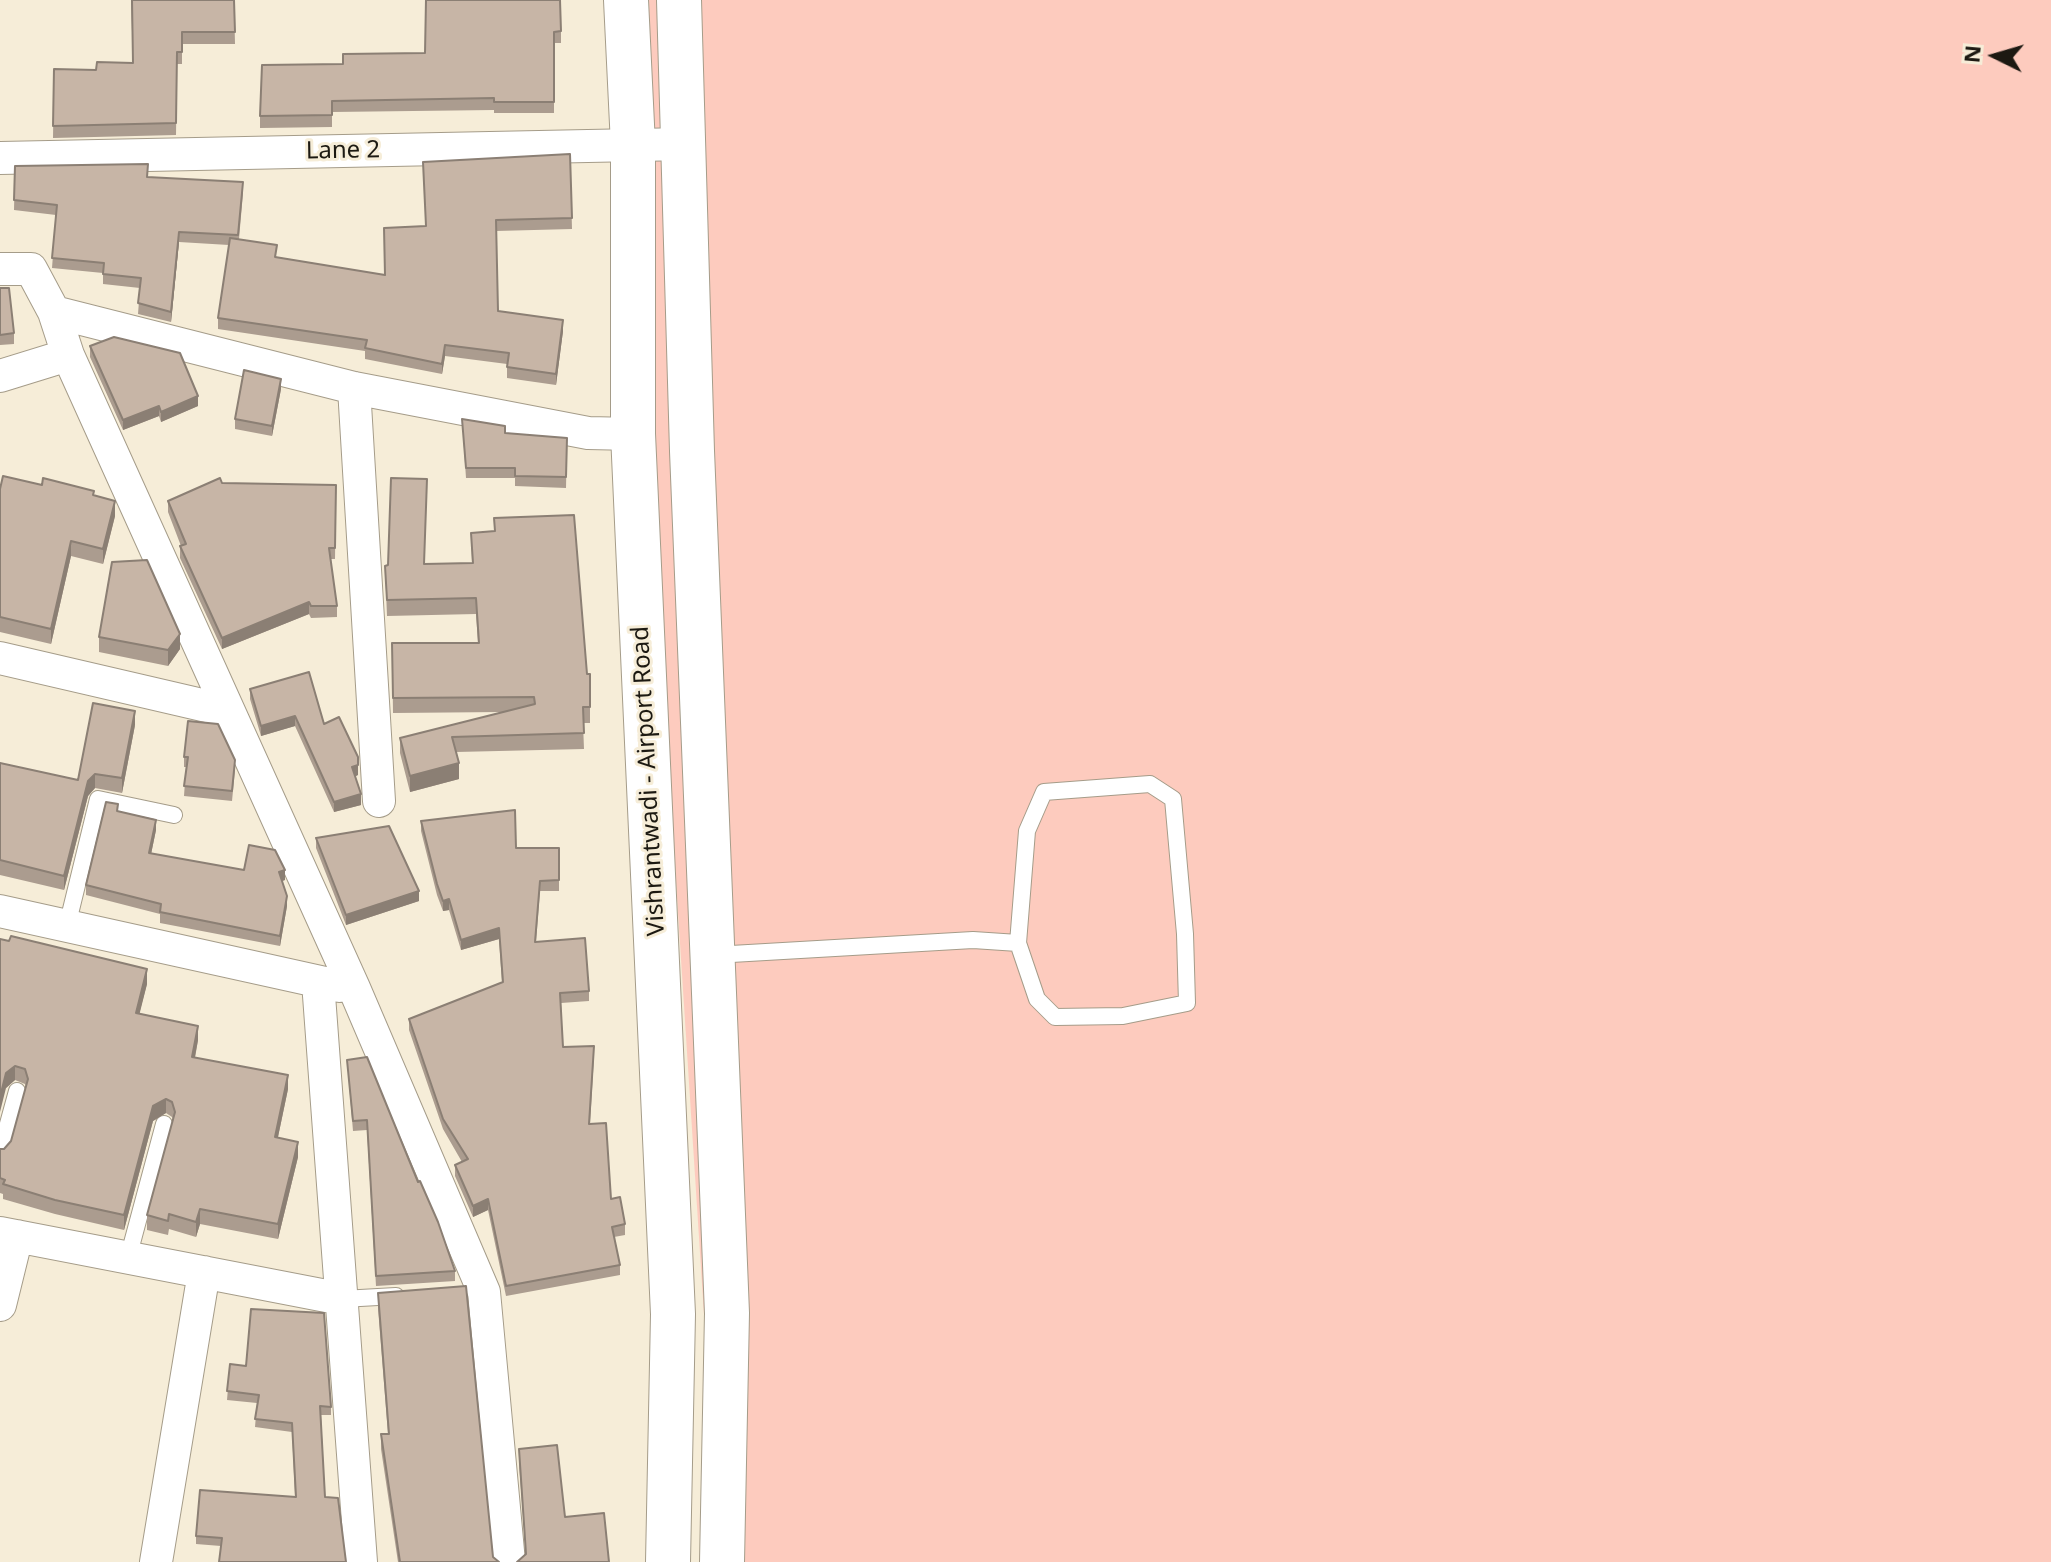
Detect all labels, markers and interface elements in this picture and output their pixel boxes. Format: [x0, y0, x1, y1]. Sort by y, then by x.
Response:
north arrow [1955, 16, 2035, 96]
text: N [1955, 44, 1987, 64]
street label: Lane 2 [306, 136, 380, 166]
street label: Vishrantwadi - Airport Road [627, 625, 671, 937]

